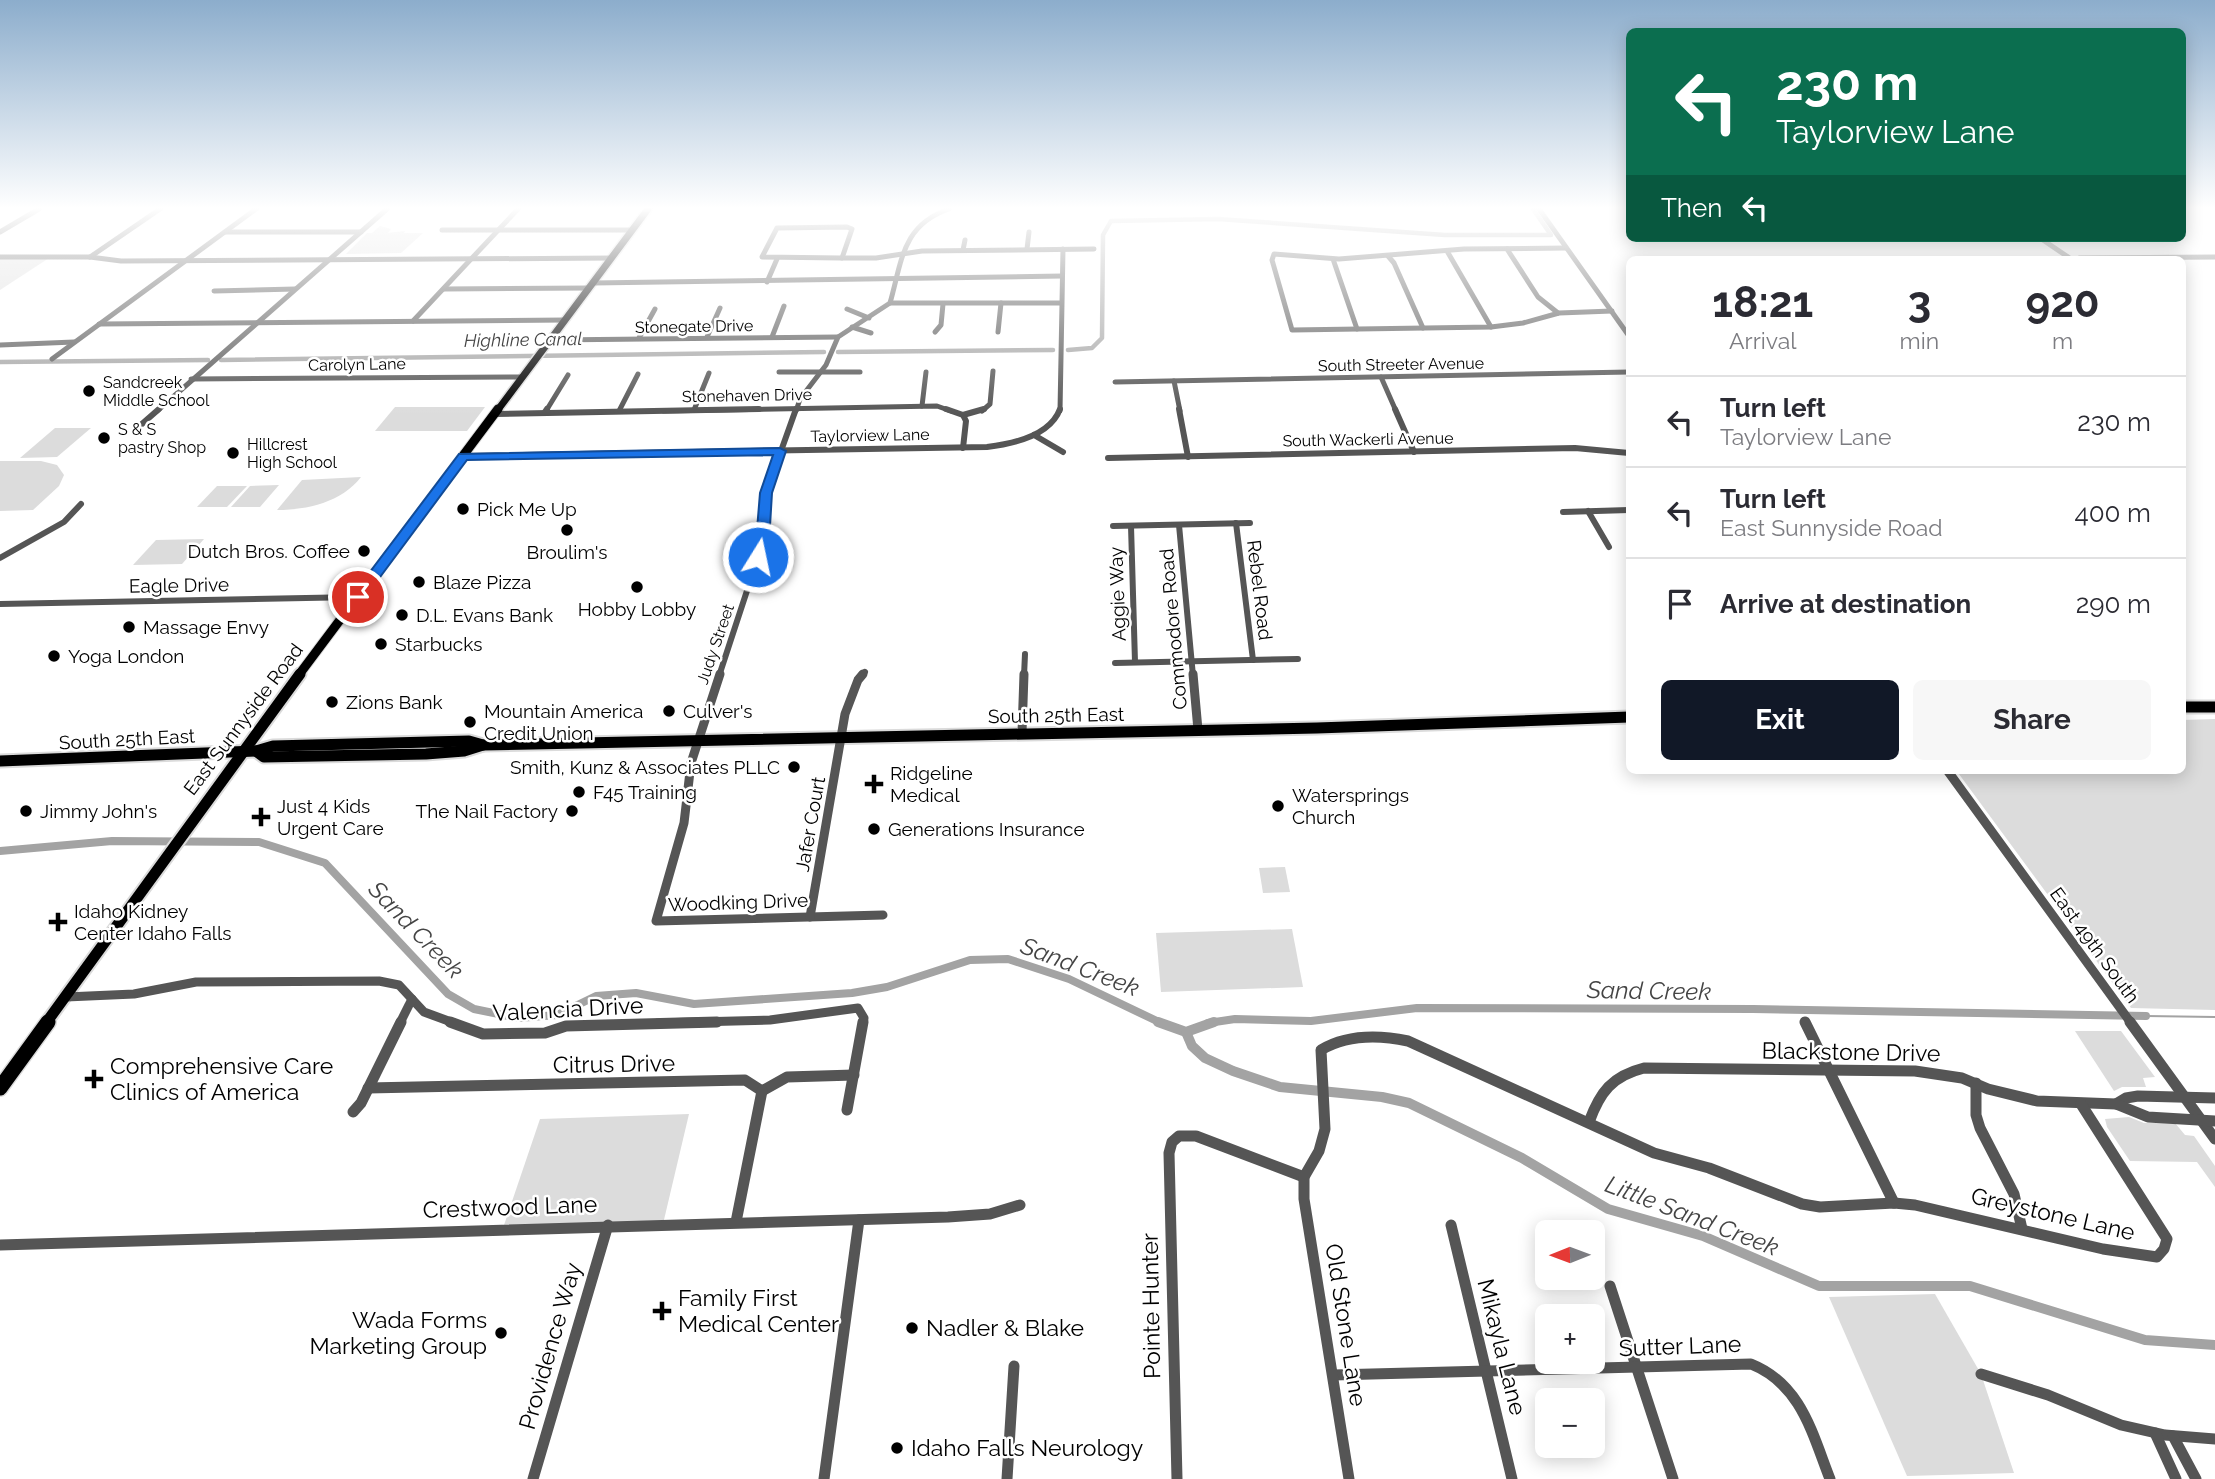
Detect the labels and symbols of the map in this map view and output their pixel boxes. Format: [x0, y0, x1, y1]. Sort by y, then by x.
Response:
street label: Stonegate Drive [635, 316, 753, 337]
water label: Highline Canal [464, 328, 583, 351]
street label: Carolyn Lane [308, 354, 406, 375]
street label: South Streeter Avenue [1318, 354, 1484, 375]
place label: Sandcreek Middle School [103, 373, 210, 410]
marker: Sandcreek Middle School [81, 383, 97, 399]
street label: Stonehaven Drive [682, 385, 812, 406]
place label: S & S pastry Shop [118, 420, 206, 457]
street label: Taylorview Lane [810, 425, 930, 446]
street label: South Wackerli Avenue [1282, 429, 1454, 450]
marker: S & S pastry Shop [96, 430, 112, 446]
place label: Hillcrest High School [247, 435, 337, 472]
marker: Hillcrest High School [225, 445, 241, 461]
place label: Pick Me Up [477, 498, 577, 520]
marker: Pick Me Up [455, 501, 471, 517]
position arrow [721, 520, 795, 594]
marker: Broulim's [559, 522, 575, 538]
street label: Rebel Road [1243, 538, 1277, 642]
place label: Dutch Bros. Coffee [187, 540, 350, 562]
place label: Broulim's [527, 541, 607, 563]
marker: Dutch Bros. Coffee [356, 543, 372, 559]
street label: Aggie Way [1104, 546, 1130, 642]
street label: Commodore Road [1155, 548, 1191, 710]
pin [328, 567, 388, 627]
place label: Blaze Pizza [433, 571, 531, 593]
street label: Eagle Drive [129, 573, 229, 597]
marker: Blaze Pizza [411, 574, 427, 590]
marker: Hobby Lobby [629, 579, 645, 595]
place label: Hobby Lobby [578, 598, 696, 620]
street label: Judy Street [693, 601, 738, 687]
place label: D.L. Evans Bank [416, 604, 553, 626]
marker: D.L. Evans Bank [394, 607, 410, 623]
place label: Massage Envy [143, 616, 269, 638]
marker: Massage Envy [121, 619, 137, 635]
place label: Starbucks [395, 633, 482, 655]
marker: Starbucks [373, 636, 389, 652]
street label: East Sunnyside Road [179, 639, 307, 799]
place label: Yoga London [68, 645, 184, 667]
marker: Yoga London [46, 648, 62, 664]
place label: Zions Bank [346, 691, 443, 713]
marker: Zions Bank [324, 694, 340, 710]
place label: Mountain America Credit Union [484, 700, 643, 744]
place label: Culver's [683, 700, 753, 722]
marker: Culver's [661, 703, 677, 719]
street label: South 25th East [988, 703, 1125, 727]
marker: Mountain America Credit Union [462, 714, 478, 730]
street label: South 25th East [58, 724, 196, 754]
place label: Smith, Kunz & Associates PLLC [510, 756, 780, 778]
marker: Smith, Kunz & Associates PLLC [786, 759, 802, 775]
place label: Ridgeline Medical [890, 762, 973, 806]
street label: Jafer Court [791, 774, 829, 873]
marker: Ridgeline Medical [864, 774, 884, 794]
place label: F45 Training [593, 781, 697, 803]
marker: F45 Training [571, 784, 587, 800]
place label: Watersprings Church [1292, 784, 1409, 828]
place label: Just 4 Kids Urgent Care [277, 795, 384, 839]
marker: Watersprings Church [1270, 798, 1286, 814]
place label: Jimmy John's [40, 800, 157, 822]
place label: The Nail Factory [416, 800, 558, 822]
marker: Jimmy John's [18, 803, 34, 819]
marker: The Nail Factory [564, 803, 580, 819]
marker: Just 4 Kids Urgent Care [251, 807, 271, 827]
place label: Generations Insurance [888, 818, 1085, 840]
marker: Generations Insurance [866, 821, 882, 837]
water label: Sand Creek [362, 874, 470, 985]
street label: East 49th South [2046, 883, 2144, 1007]
street label: Woodking Drive [668, 889, 808, 915]
place label: Idaho Kidney Center Idaho Falls [74, 900, 231, 944]
marker: Idaho Kidney Center Idaho Falls [48, 912, 68, 932]
water label: Sand Creek [1016, 930, 1144, 1002]
water label: Sand Creek [1586, 975, 1712, 1006]
street label: Valencia Drive [492, 991, 644, 1026]
street label: Blackstone Drive [1761, 1036, 1941, 1067]
street label: Citrus Drive [553, 1049, 675, 1078]
place label: Comprehensive Care Clinics of America [110, 1052, 333, 1105]
marker: Comprehensive Care Clinics of America [84, 1069, 104, 1089]
water label: Little Sand Creek [1601, 1169, 1783, 1262]
street label: Greystone Lane [1969, 1182, 2138, 1245]
street label: Crestwood Lane [422, 1190, 598, 1223]
north arrow [1535, 1220, 1605, 1290]
street label: Pointe Hunter [1136, 1233, 1165, 1379]
street label: Old Stone Lane [1320, 1242, 1373, 1408]
street label: Providence Way [513, 1259, 586, 1432]
street label: Mikayla Lane [1473, 1276, 1532, 1418]
place label: Family First Medical Center [678, 1284, 839, 1337]
marker: Family First Medical Center [652, 1301, 672, 1321]
place label: Wada Forms Marketing Group [309, 1306, 487, 1359]
place label: Nadler & Blake [926, 1314, 1084, 1341]
marker: Nadler & Blake [904, 1320, 920, 1336]
marker: Wada Forms Marketing Group [493, 1325, 509, 1341]
street label: Sutter Lane [1618, 1330, 1742, 1361]
place label: Idaho Falls Neurology [911, 1434, 1143, 1461]
marker: Idaho Falls Neurology [889, 1440, 905, 1456]

